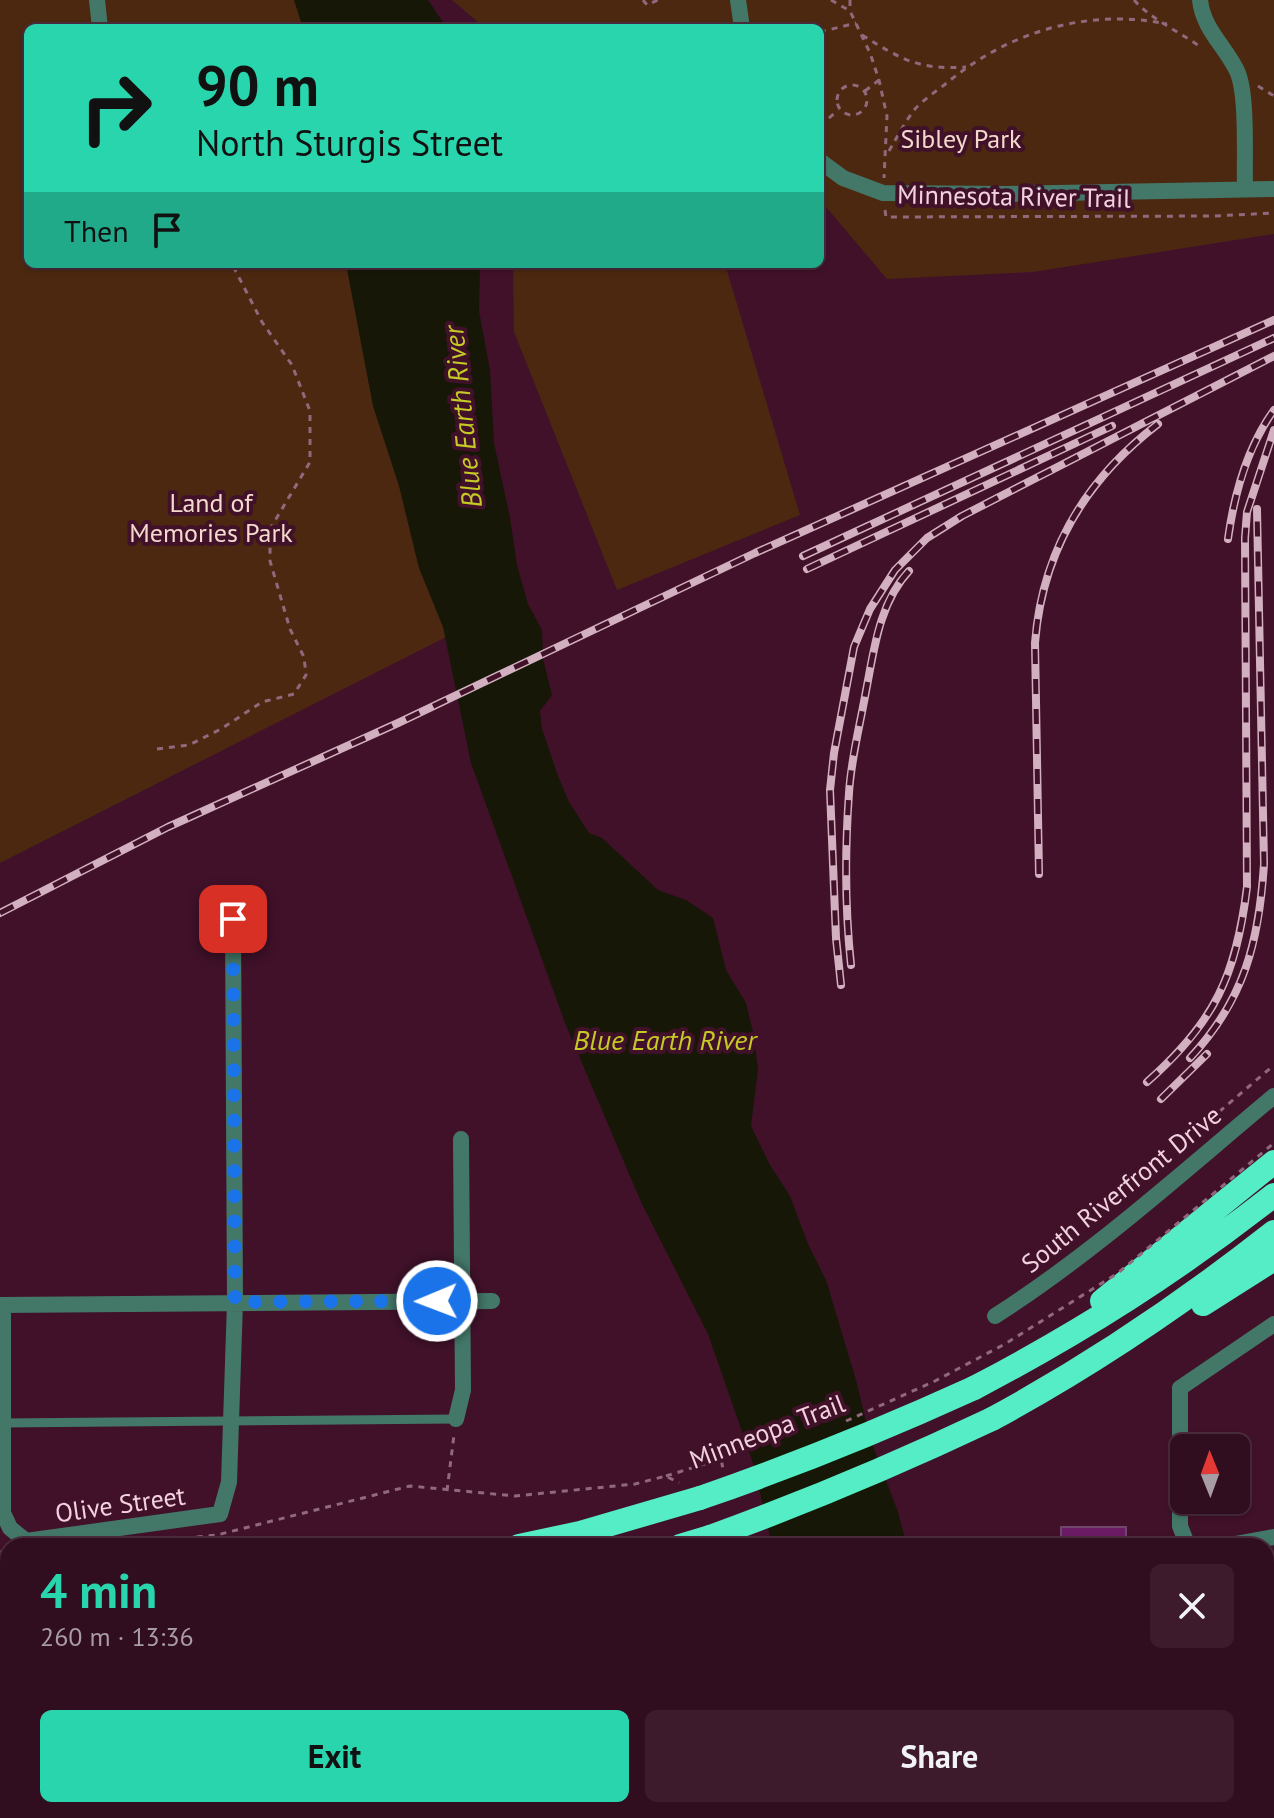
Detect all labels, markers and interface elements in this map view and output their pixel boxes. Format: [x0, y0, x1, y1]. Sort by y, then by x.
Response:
text: 90 m [196, 49, 319, 121]
icon: right [64, 56, 168, 160]
text: North Sturgis Street [196, 119, 503, 166]
park label: Sibley Park [901, 122, 1022, 155]
street label: Minnesota River Trail [897, 177, 1131, 215]
icon: arrive [145, 208, 189, 252]
text: Then [64, 211, 129, 250]
water label: Blue Earth River [434, 322, 490, 510]
park label: Land of Memories Park [129, 486, 293, 549]
pin [199, 885, 267, 953]
icon: arrive [211, 897, 255, 941]
water label: Blue Earth River [574, 1021, 758, 1058]
street label: South Riverfront Drive [1014, 1098, 1228, 1280]
position arrow [395, 1259, 479, 1343]
street label: Minneopa Trail [685, 1386, 850, 1476]
north arrow [1170, 1434, 1250, 1514]
map controls [1170, 1434, 1250, 1514]
street label: Olive Street [53, 1479, 187, 1529]
text: 4 min [40, 1559, 157, 1621]
button: close [1150, 1564, 1234, 1648]
text: 260 m · 13:36 [40, 1620, 194, 1653]
button: Exit [40, 1710, 629, 1802]
button: Share [645, 1710, 1234, 1802]

